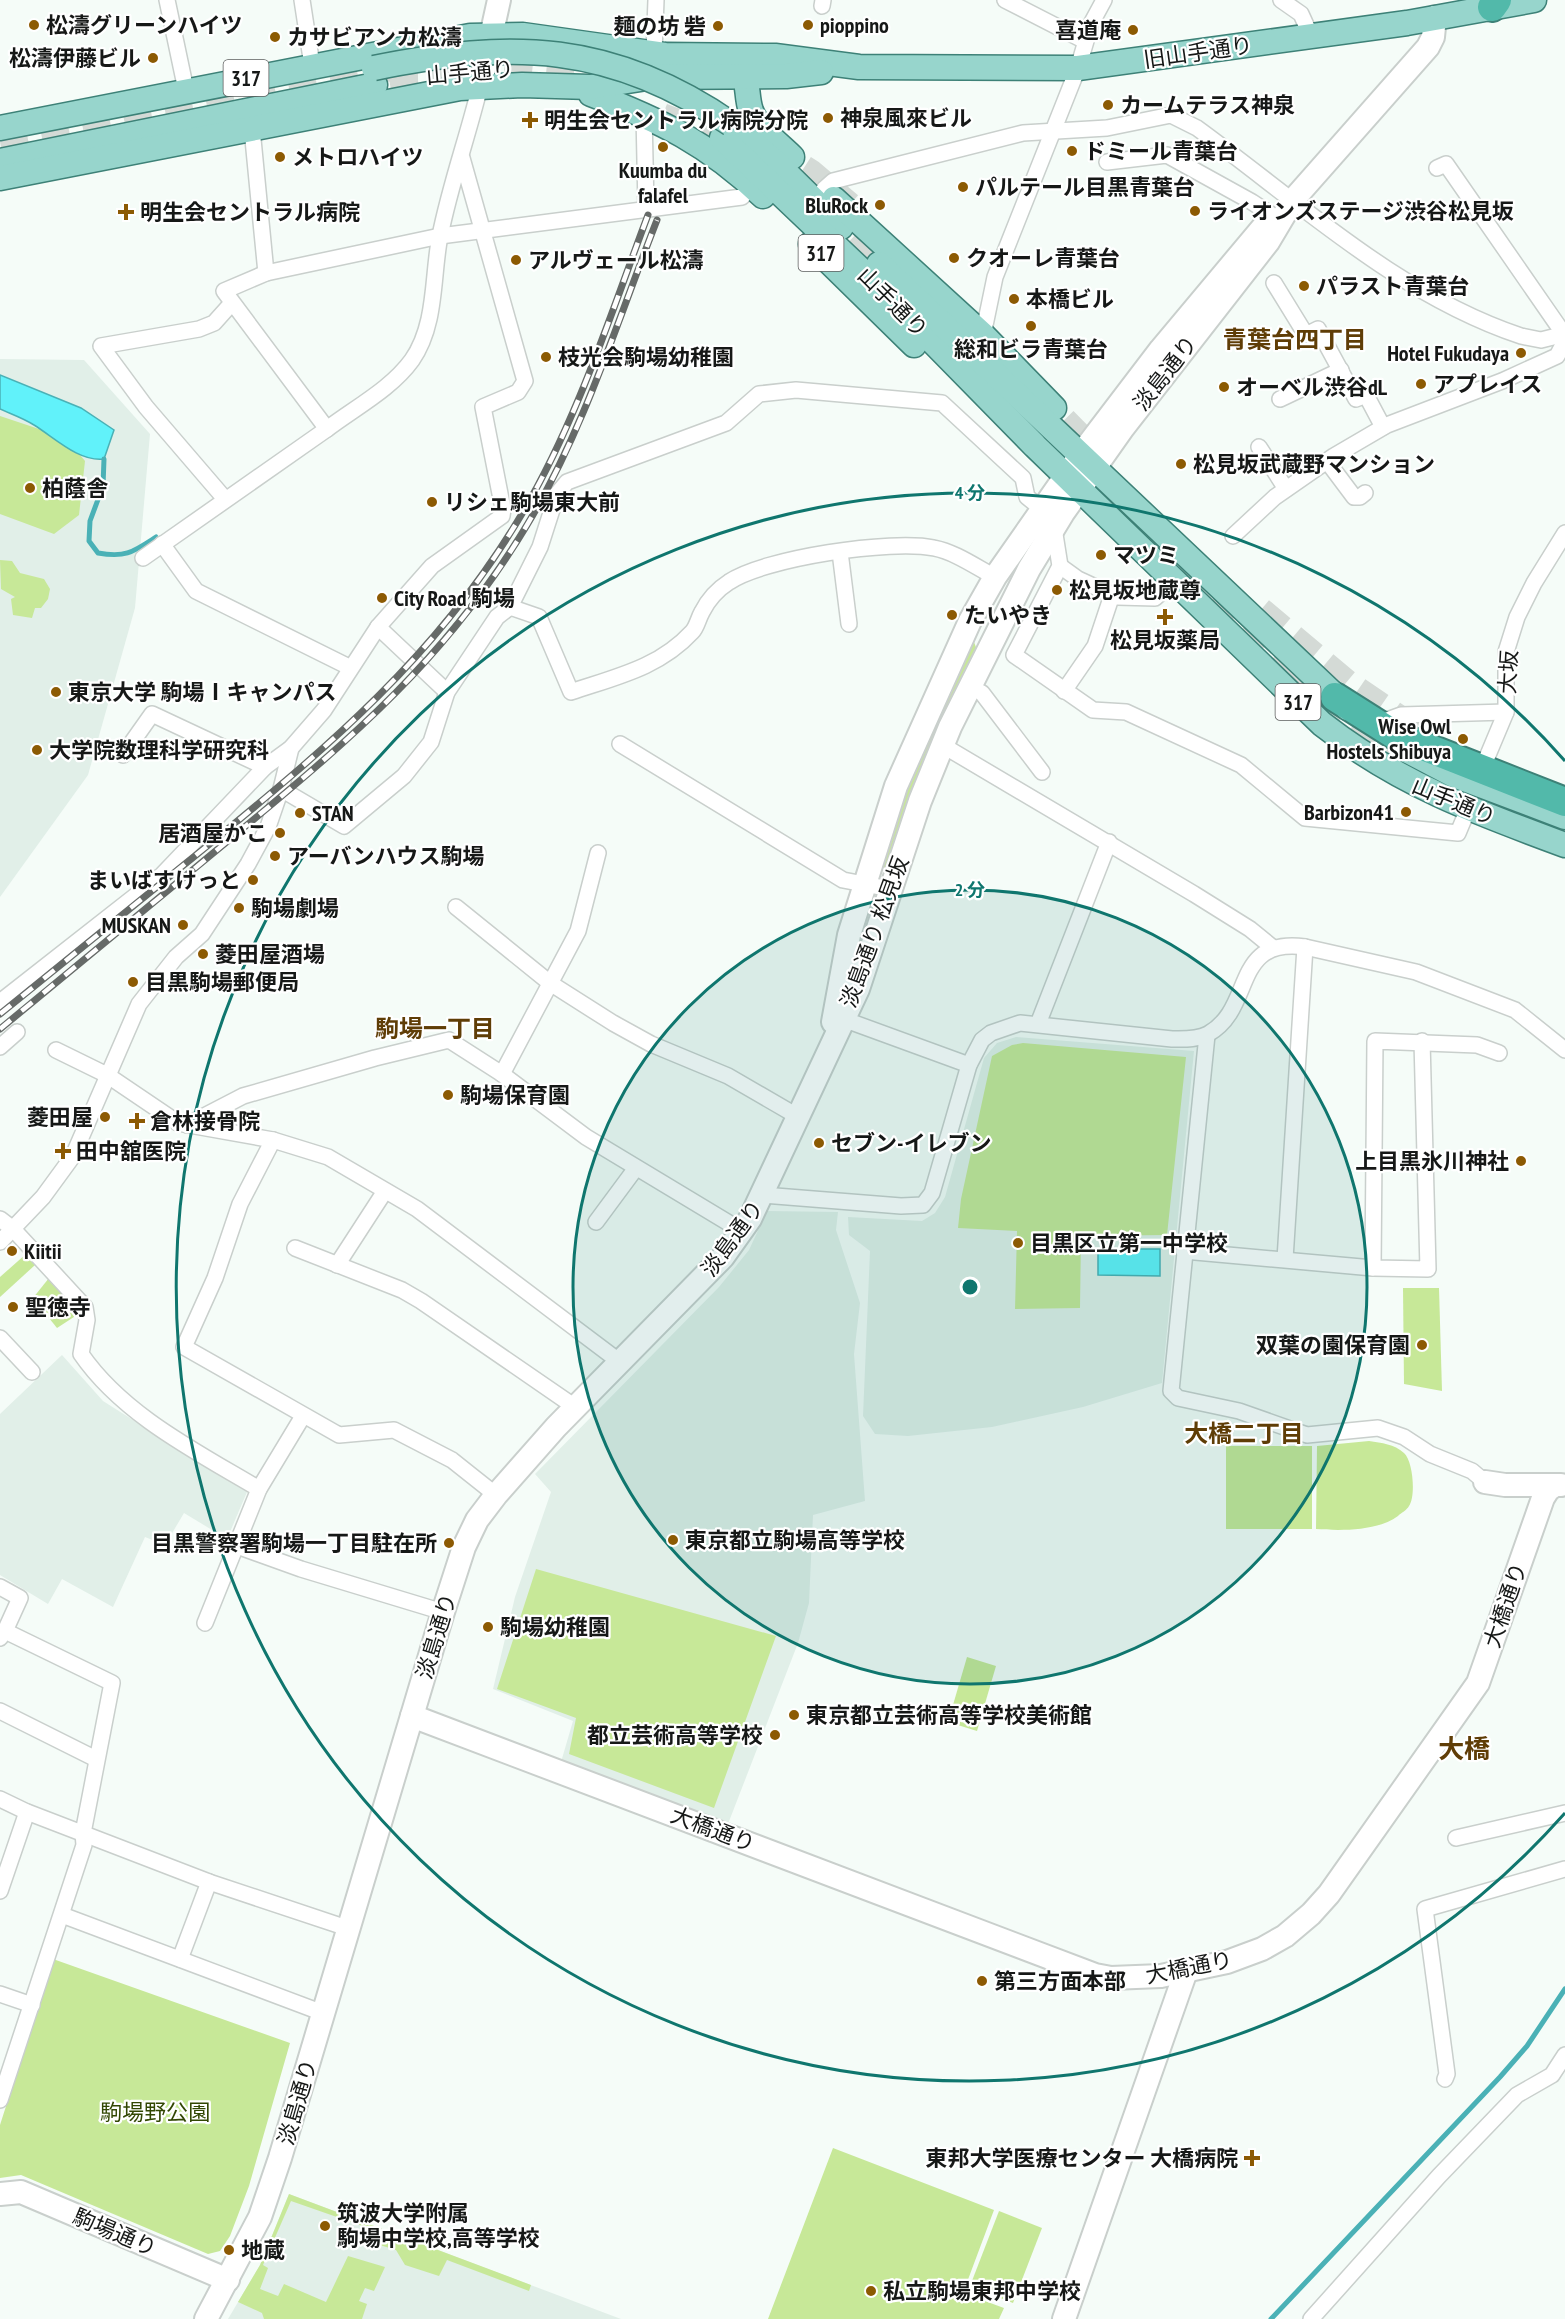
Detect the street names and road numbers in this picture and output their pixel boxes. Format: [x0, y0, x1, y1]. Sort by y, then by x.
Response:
street label: 旧山手通り [1142, 30, 1254, 74]
street label: 山手通り [425, 54, 515, 90]
road number: 317 [224, 60, 268, 96]
road number: 317 [798, 235, 844, 271]
street label: 山手通り [852, 261, 934, 343]
street label: 淡島通り [1127, 330, 1203, 416]
street label: 大坂 [1493, 649, 1523, 695]
road number: 317 [1276, 684, 1320, 720]
street label: 山手通り [1408, 771, 1500, 831]
street label: 淡島通り 松見坂 [834, 853, 914, 1011]
street label: 淡島通り [695, 1194, 769, 1282]
street label: 大橋通り [1477, 1559, 1533, 1651]
street label: 淡島通り [410, 1590, 462, 1682]
street label: 大橋通り [667, 1800, 759, 1858]
street label: 大橋通り [1143, 1945, 1235, 1989]
street label: 淡島通り [271, 2056, 323, 2148]
street label: 駒場通り [69, 2202, 161, 2262]

